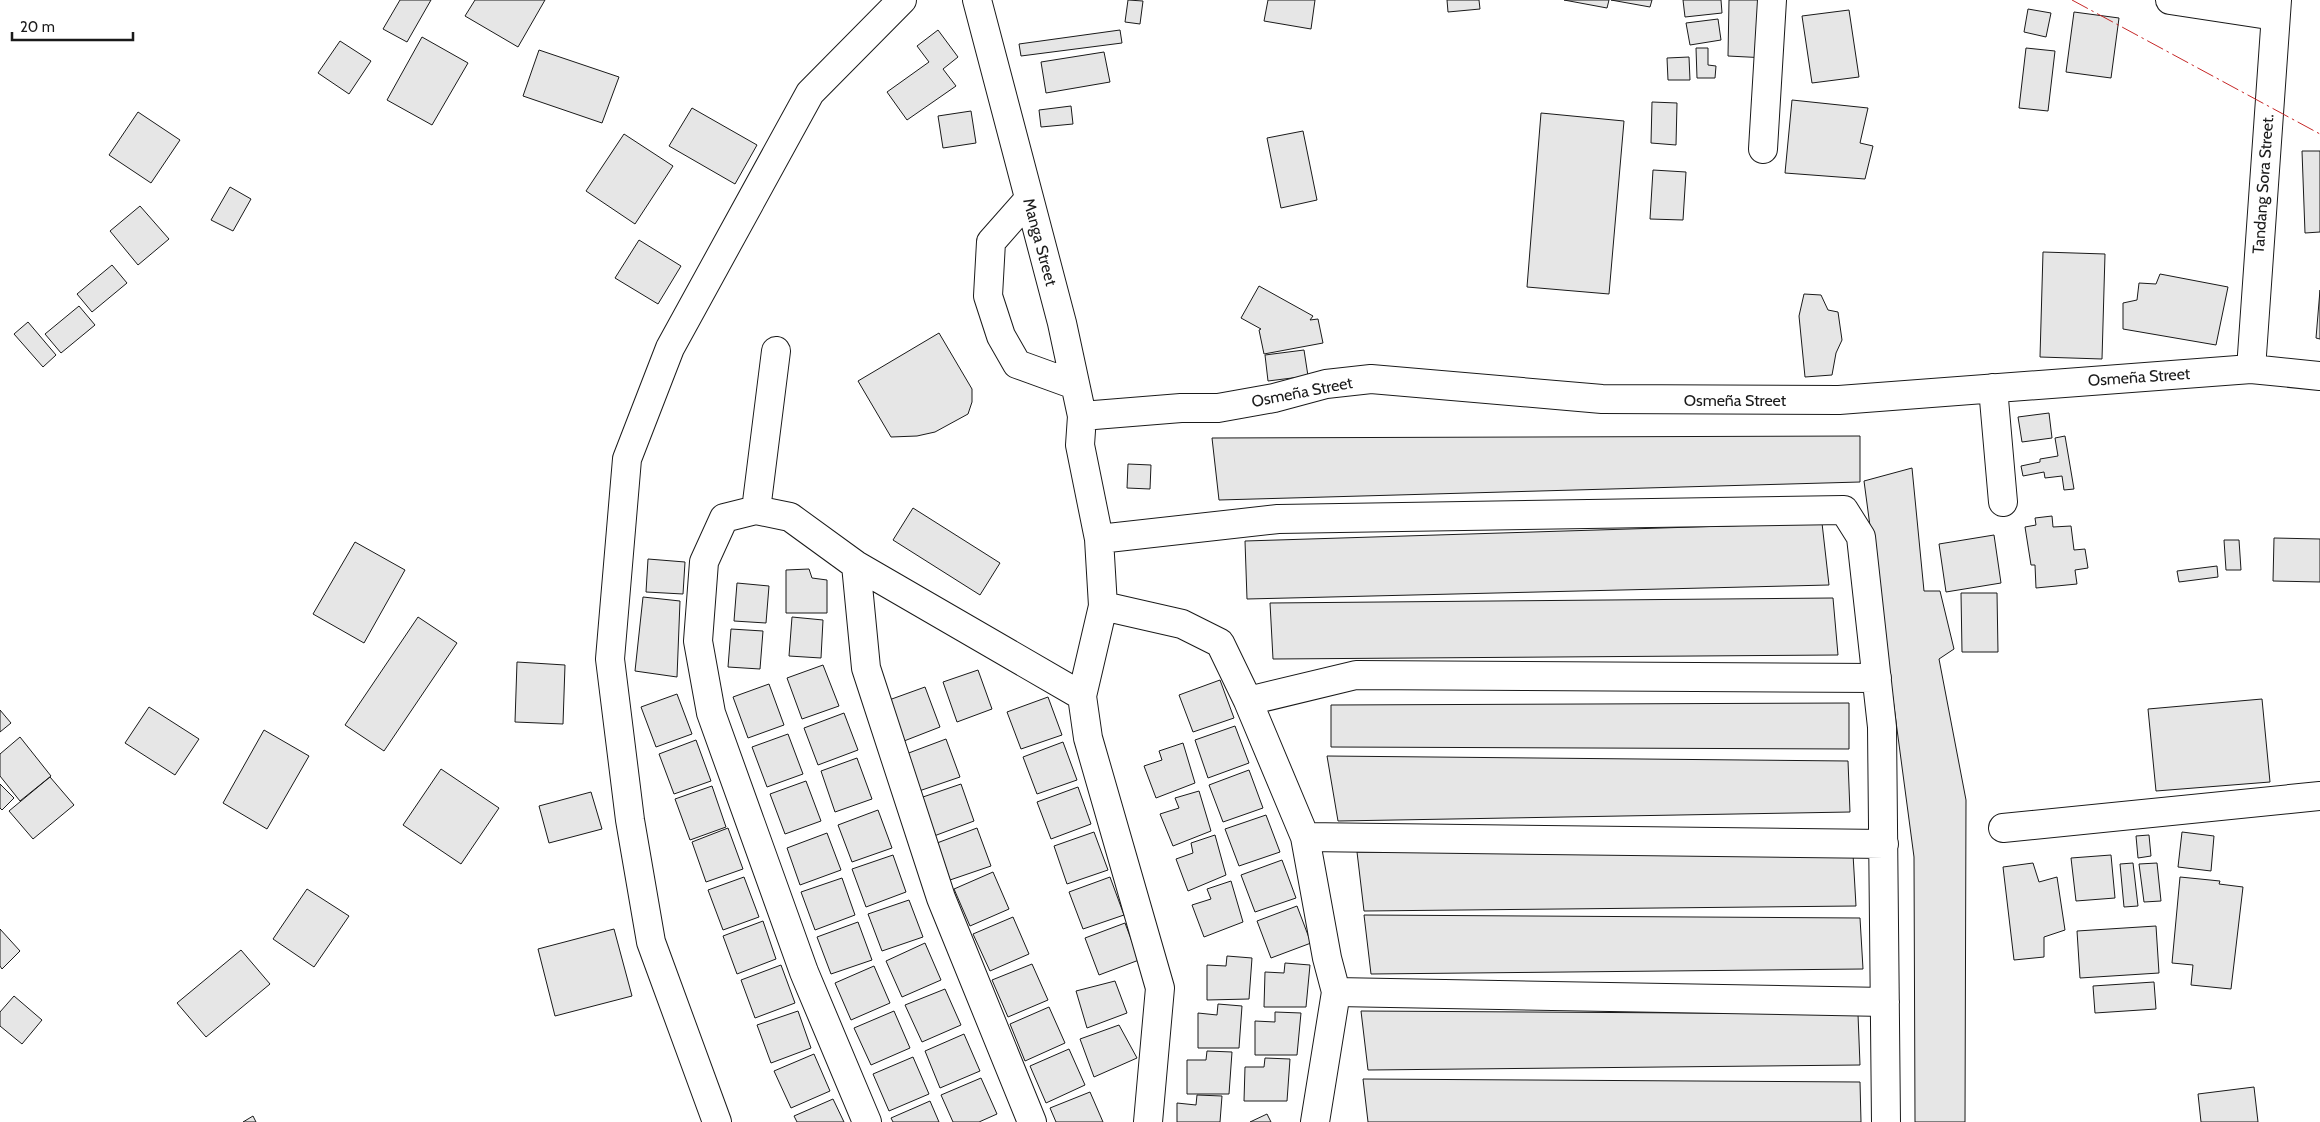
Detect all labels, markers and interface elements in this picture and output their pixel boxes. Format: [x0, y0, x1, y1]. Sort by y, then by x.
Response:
scale bar [12, 10, 134, 42]
text: 20 m [20, 18, 55, 36]
street label: Tandang Sora Street. [2249, 113, 2277, 255]
street label: Manga Street [1019, 196, 1061, 288]
street label: Osmeña Street [2087, 364, 2191, 390]
street label: Osmeña Street [1250, 373, 1355, 411]
street label: Osmeña Street [1684, 391, 1787, 410]

